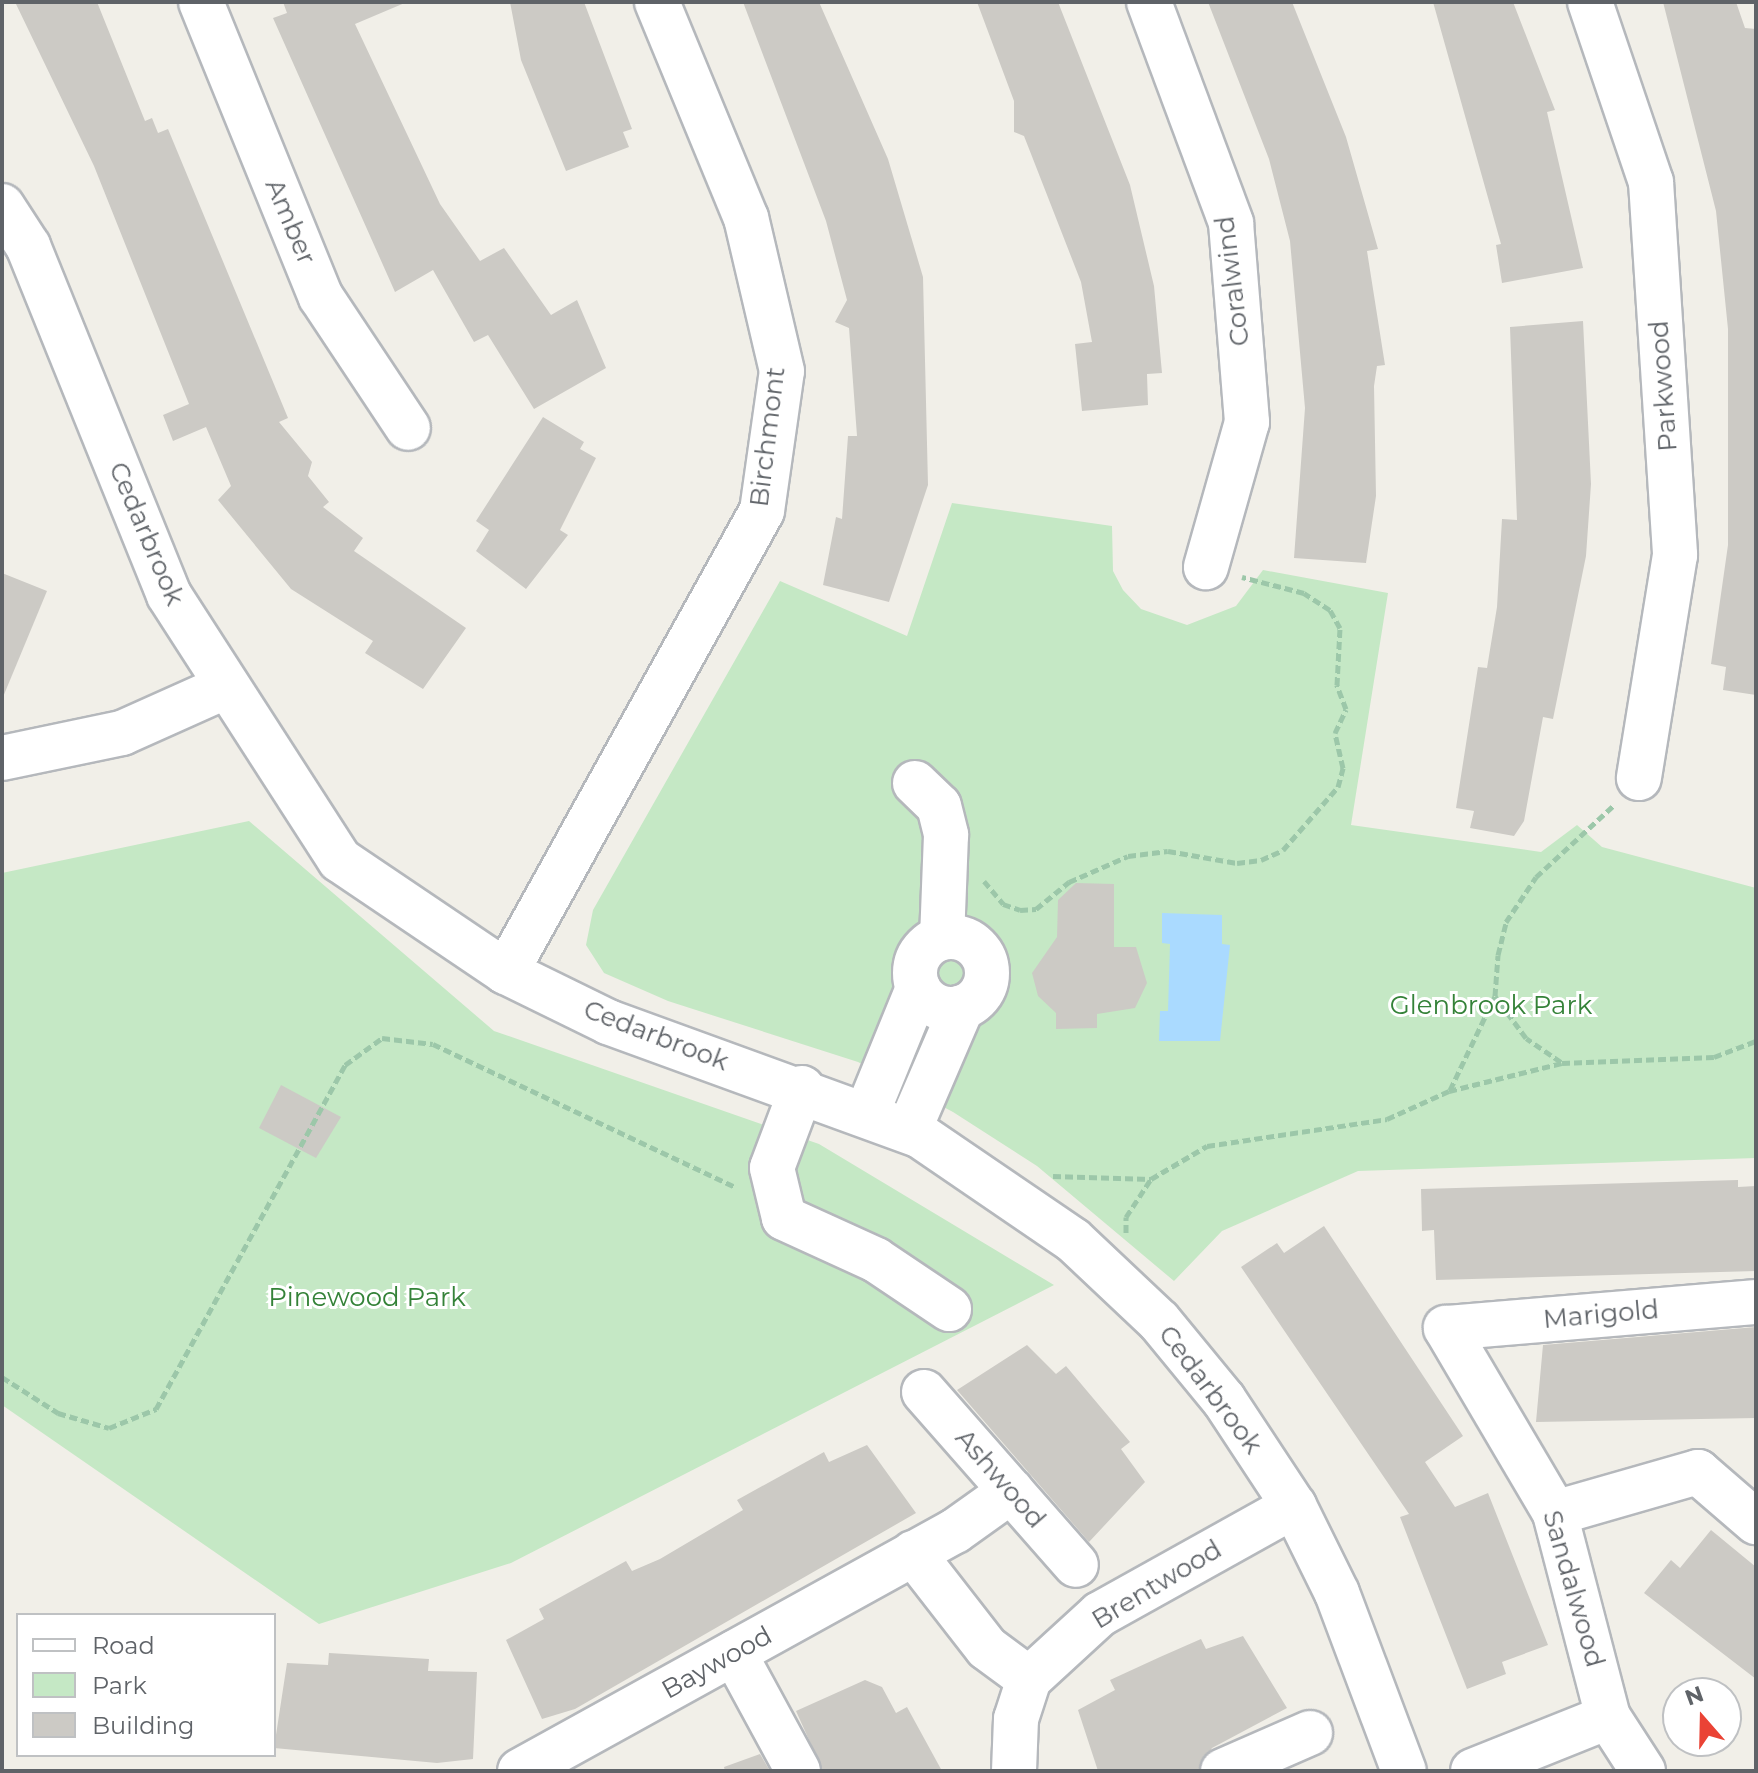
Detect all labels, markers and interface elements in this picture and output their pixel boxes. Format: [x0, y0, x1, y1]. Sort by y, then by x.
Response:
street label: Amber [258, 174, 322, 270]
street label: Coralwind [1210, 214, 1256, 348]
street label: Parkwood [1644, 319, 1684, 453]
street label: Birchmont [744, 365, 792, 509]
street label: Cedarbrook [102, 458, 190, 610]
park label: Glenbrook Park [1390, 990, 1592, 1022]
street label: Cedarbrook [579, 994, 733, 1078]
park label: Pinewood Park [268, 1282, 466, 1314]
street label: Marigold [1542, 1294, 1660, 1336]
street label: Cedarbrook [1152, 1320, 1268, 1460]
street label: Ashwood [948, 1423, 1052, 1535]
street label: Sandalwood [1536, 1507, 1610, 1671]
street label: Brentwood [1086, 1534, 1228, 1636]
legend [16, 1613, 276, 1757]
street label: Baywood [656, 1620, 778, 1706]
text: Road [92, 1631, 155, 1660]
text: Park [92, 1671, 147, 1700]
north arrow [1662, 1677, 1742, 1757]
text: N [1681, 1680, 1707, 1712]
text: Building [92, 1711, 195, 1740]

